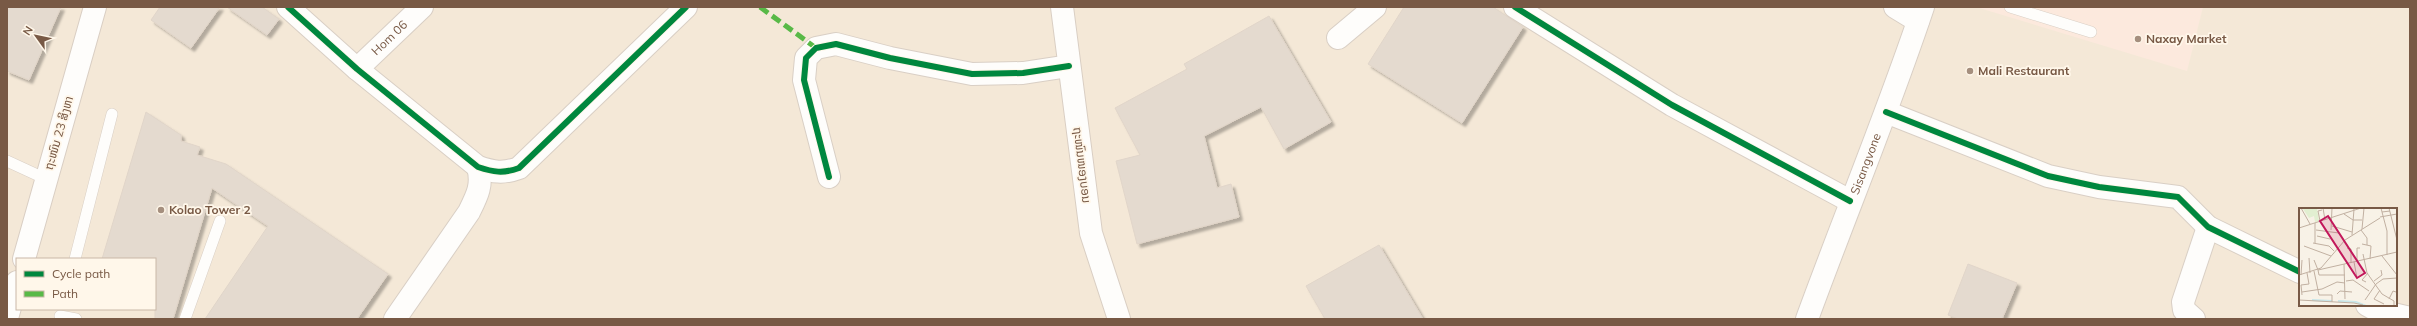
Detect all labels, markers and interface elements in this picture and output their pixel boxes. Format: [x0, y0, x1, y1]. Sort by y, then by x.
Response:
north arrow [16, 16, 56, 56]
street label: Hom 06 [368, 17, 410, 58]
text: N [19, 23, 36, 38]
place label: Naxay Market [2146, 31, 2227, 46]
marker: Naxay Market [2133, 34, 2143, 44]
place label: Mali Restaurant [1978, 63, 2070, 78]
marker: Mali Restaurant [1965, 66, 1975, 76]
street label: ຖະໜົນ 23 ສິງຫາ [41, 94, 76, 172]
street label: ຖະໜົນໜອງບອນ [1070, 126, 1095, 204]
street label: Sisangvone [1847, 131, 1884, 196]
place label: Kolao Tower 2 [169, 202, 251, 217]
marker: Kolao Tower 2 [156, 205, 166, 215]
inset map [2299, 208, 2397, 306]
legend [16, 258, 156, 310]
text: Cycle path [52, 266, 110, 281]
text: Path [52, 286, 78, 301]

